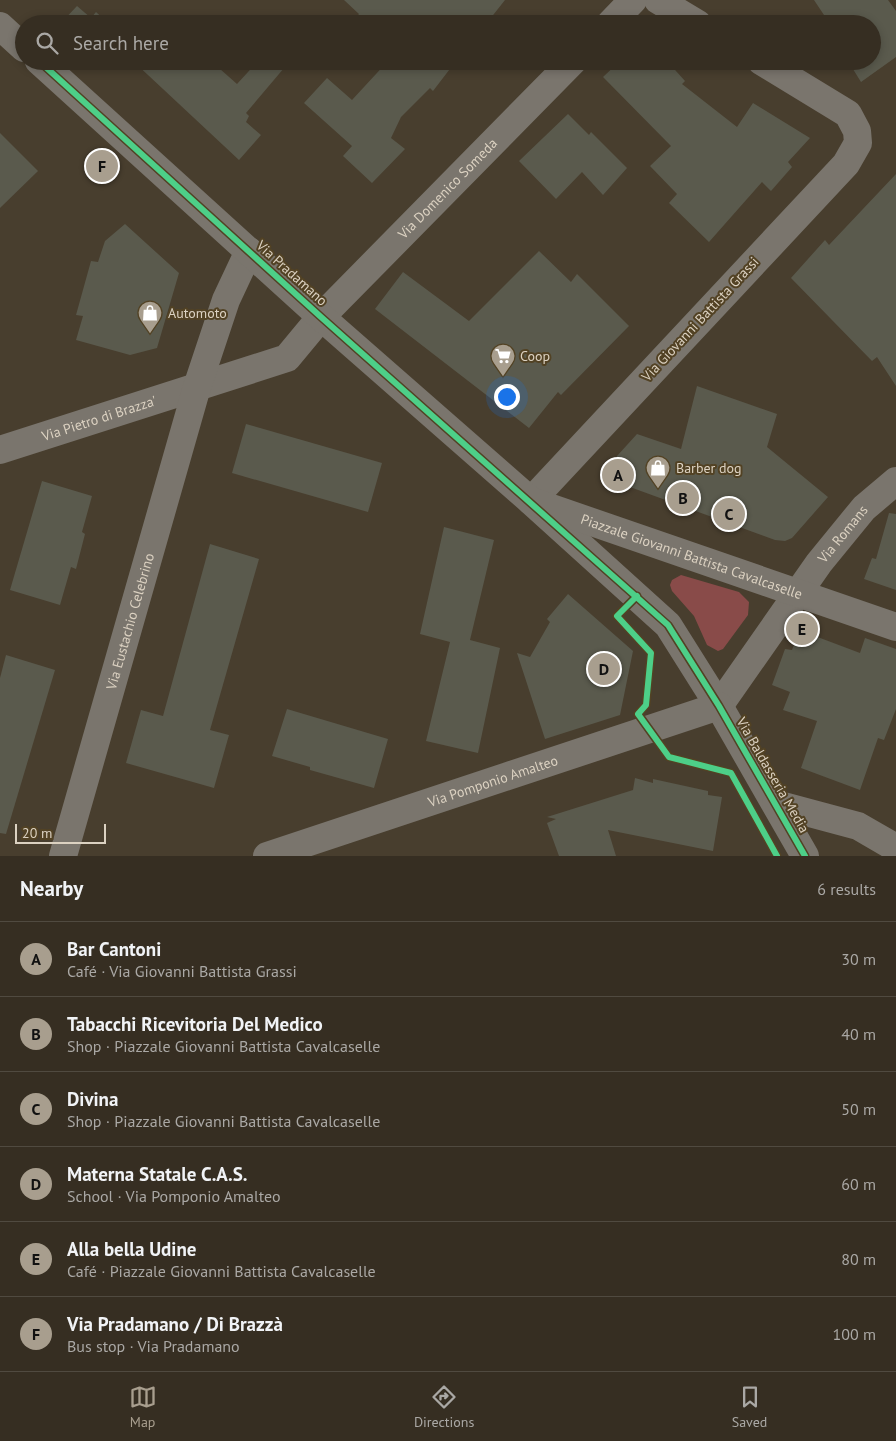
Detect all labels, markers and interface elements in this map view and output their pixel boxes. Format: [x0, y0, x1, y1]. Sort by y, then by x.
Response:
search box [15, 15, 881, 70]
icon: search [33, 29, 61, 57]
text: Search here [73, 31, 169, 55]
street label: Via Domenico Someda [393, 134, 501, 243]
pin: F [86, 147, 118, 185]
street label: Via Pradamano [252, 236, 331, 310]
street label: Via Giovanni Battista Grassi [637, 253, 763, 386]
shop icon: Automoto [137, 300, 163, 334]
place label: Automoto [168, 304, 227, 322]
supermarket icon: Coop [490, 343, 516, 377]
place label: Coop [520, 347, 550, 365]
your location [494, 384, 520, 410]
street label: Via Pietro di Brazza' [39, 391, 159, 445]
shop icon: Barber dog [645, 455, 671, 489]
pin: A [602, 456, 634, 494]
place label: Barber dog [676, 459, 742, 477]
pin: B [667, 479, 699, 517]
pin: C [713, 495, 745, 533]
street label: Via Romans [813, 501, 872, 567]
street label: Piazzale Giovanni Battista Cavalcaselle [571, 508, 793, 610]
street label: Via Eustachio Celebrino [102, 551, 158, 693]
pin: E [786, 610, 818, 648]
pin: D [588, 650, 620, 688]
street label: Via Baldasseria Media [732, 713, 813, 836]
street label: Via Pomponio Amalteo [425, 751, 560, 811]
scale bar [15, 821, 106, 844]
text: 20 m [22, 824, 52, 842]
text: Nearby [20, 875, 83, 902]
text: 6 results [817, 879, 876, 899]
text: Bar Cantoni [67, 937, 161, 961]
text: A [31, 949, 41, 969]
text: 30 m [841, 949, 876, 969]
text: Café · Via Giovanni Battista Grassi [67, 961, 297, 981]
text: Tabacchi Ricevitoria Del Medico [67, 1012, 323, 1036]
text: B [31, 1024, 41, 1044]
text: 40 m [841, 1024, 876, 1044]
text: Shop · Piazzale Giovanni Battista Cavalcaselle [67, 1036, 380, 1056]
text: Divina [67, 1087, 118, 1111]
text: C [32, 1099, 40, 1119]
text: 50 m [841, 1099, 876, 1119]
text: Shop · Piazzale Giovanni Battista Cavalcaselle [67, 1111, 380, 1131]
text: Materna Statale C.A.S. [67, 1162, 248, 1186]
text: D [31, 1174, 41, 1194]
text: 60 m [841, 1174, 876, 1194]
text: School · Via Pomponio Amalteo [67, 1186, 281, 1206]
text: Alla bella Udine [67, 1237, 196, 1261]
text: E [32, 1249, 40, 1269]
text: 80 m [841, 1249, 876, 1269]
text: Café · Piazzale Giovanni Battista Cavalcaselle [67, 1261, 376, 1281]
text: Via Pradamano / Di Brazzà [67, 1312, 283, 1336]
text: F [32, 1324, 40, 1344]
text: 100 m [833, 1324, 876, 1344]
text: Bus stop · Via Pradamano [67, 1336, 240, 1356]
tab: Map [129, 1383, 157, 1431]
tab: Directions [414, 1383, 474, 1431]
tab: Saved [732, 1383, 767, 1431]

